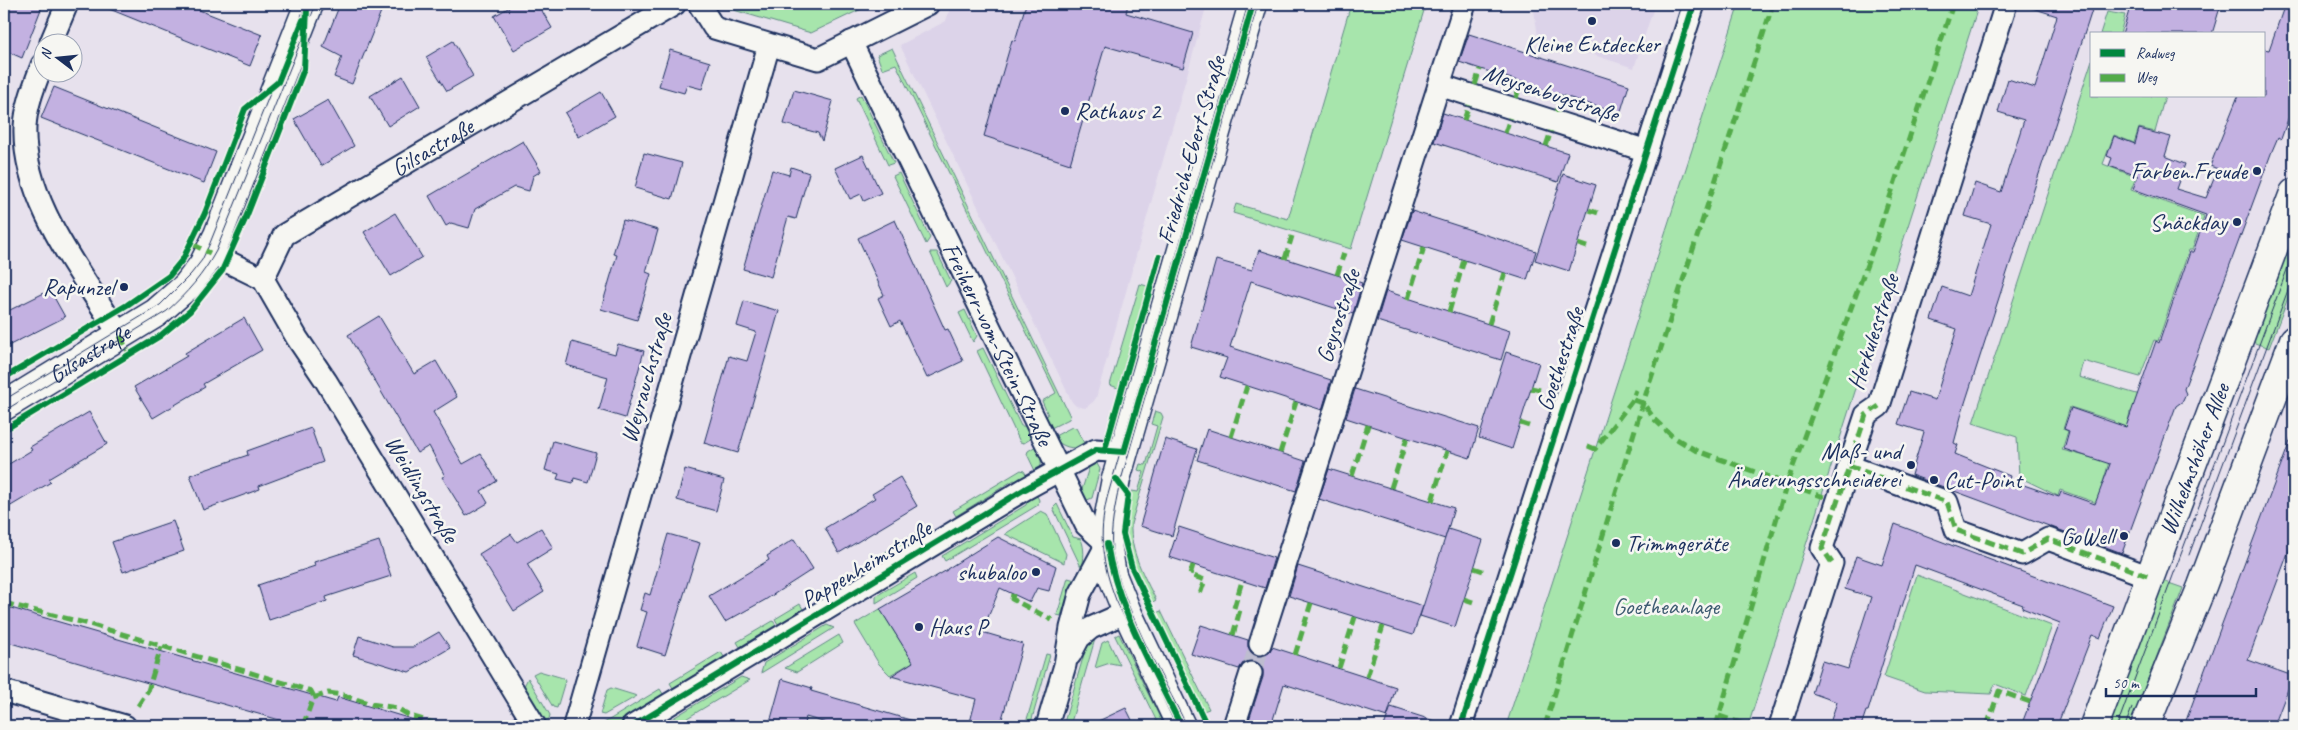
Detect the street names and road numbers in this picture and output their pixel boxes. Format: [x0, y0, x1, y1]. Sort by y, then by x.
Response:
street label: Friedrich-Ebert-Straße [1150, 51, 1233, 247]
street label: Meysenbugstraße [1480, 57, 1625, 130]
street label: Gilsastraße [386, 110, 481, 183]
street label: Freiherr-vom-Stein-Straße [936, 238, 1061, 453]
street label: Geysostraße [1309, 263, 1368, 366]
street label: Herkulesstraße [1840, 268, 1907, 394]
street label: Goethestraße [1529, 301, 1592, 415]
street label: Weyrauchstraße [613, 308, 679, 446]
street label: Gilsastraße [43, 316, 138, 390]
street label: Wilhelmshöher Allee [2152, 377, 2237, 539]
street label: Weidlingstraße [378, 430, 467, 550]
street label: Pappenheimstraße [795, 512, 939, 615]

